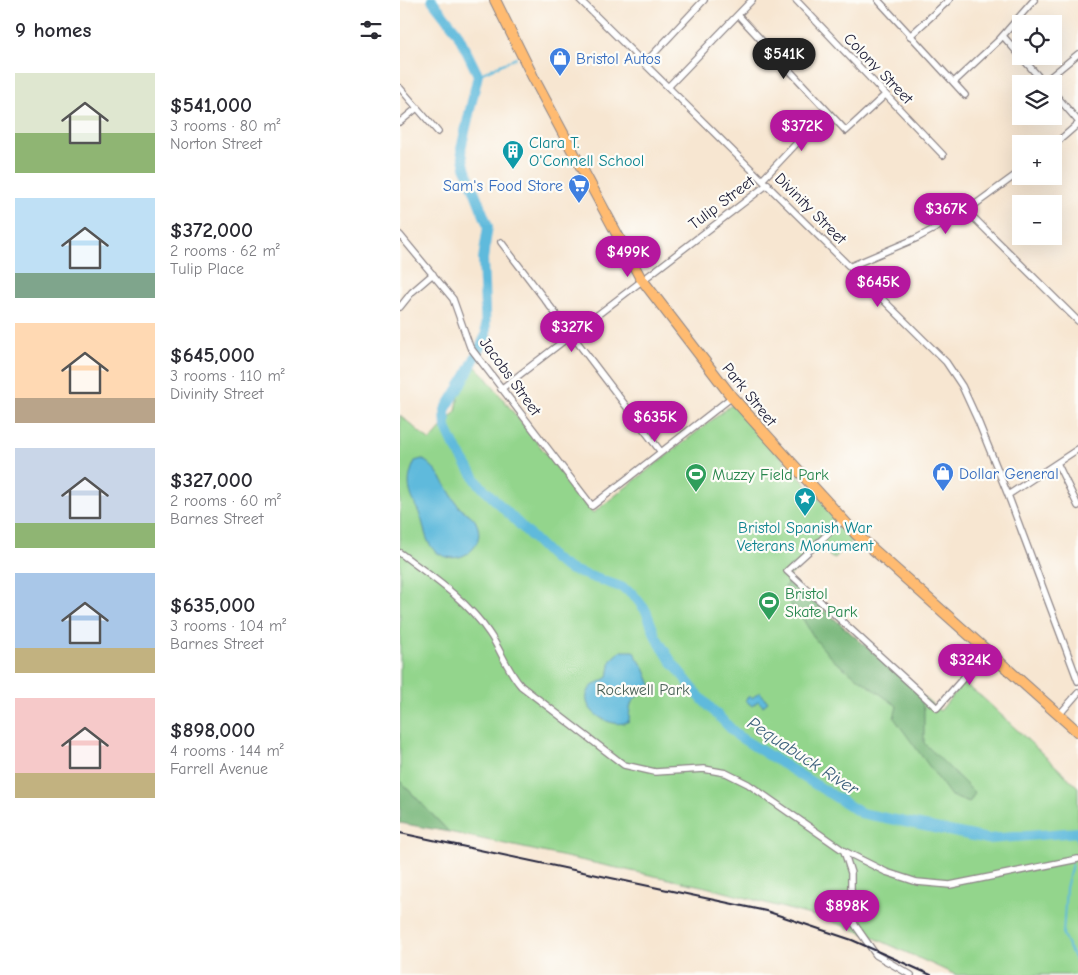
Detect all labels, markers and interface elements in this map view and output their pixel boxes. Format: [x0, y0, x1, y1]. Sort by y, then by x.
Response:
map controls [1012, 15, 1062, 245]
button: locate [1012, 15, 1062, 65]
icon: filters [357, 16, 385, 44]
text: 9 homes [15, 18, 91, 42]
street label: Colony Street [840, 29, 917, 108]
pin: $541K [749, 38, 819, 80]
text: $541K [764, 45, 804, 63]
shop icon: Bristol Autos [548, 46, 572, 77]
place label: Bristol Autos [576, 50, 661, 68]
button: layers [1012, 75, 1062, 125]
icon: home [55, 93, 115, 153]
text: $541,000 [170, 93, 252, 117]
pin: $372K [767, 110, 837, 152]
text: 3 rooms · 80 m² [170, 117, 280, 135]
text: $372K [781, 117, 823, 135]
place label: Clara T. O'Connell School [529, 134, 644, 170]
text: Norton Street [170, 135, 262, 153]
button: + [1012, 135, 1062, 185]
building icon: Clara T. O'Connell School [501, 139, 525, 170]
street label: Divinity Street [771, 169, 850, 248]
street label: Tulip Street [685, 172, 758, 233]
supermarket icon: Sam's Food Store [567, 173, 591, 204]
place label: Sam's Food Store [443, 177, 563, 195]
pin: $367K [911, 192, 981, 235]
button: − [1012, 195, 1062, 245]
text: $367K [925, 200, 967, 218]
icon: home [55, 218, 115, 278]
text: $372,000 [170, 218, 253, 242]
pin: $499K [593, 236, 663, 278]
text: 2 rooms · 62 m² [170, 242, 280, 260]
text: $499K [607, 243, 649, 261]
text: Tulip Place [170, 260, 244, 278]
pin: $645K [843, 266, 913, 308]
text: $645K [856, 273, 900, 291]
pin: $327K [537, 310, 607, 353]
text: $327K [551, 318, 593, 336]
street label: Jacobs Street [476, 334, 545, 420]
icon: home [55, 343, 115, 403]
text: $645,000 [170, 343, 255, 367]
street label: Park Street [718, 359, 780, 430]
text: 3 rooms · 110 m² [170, 367, 285, 385]
text: Divinity Street [170, 385, 264, 403]
pin: $635K [620, 400, 690, 443]
text: $635K [633, 408, 677, 426]
shop icon: Dollar General [931, 461, 955, 492]
sports icon: Muzzy Field Park [684, 462, 708, 493]
place label: Dollar General [959, 465, 1059, 483]
place label: Muzzy Field Park [712, 466, 829, 484]
icon: home [55, 468, 115, 528]
text: $327,000 [170, 468, 253, 492]
place icon: Bristol Spanish War Veterans Monument [793, 486, 817, 517]
text: 2 rooms · 60 m² [170, 492, 281, 510]
text: Barnes Street [170, 510, 263, 528]
place label: Bristol Spanish War Veterans Monument [737, 519, 874, 555]
place label: Bristol Skate Park [785, 585, 858, 621]
sports icon: Bristol Skate Park [757, 590, 781, 621]
icon: home [55, 593, 115, 653]
text: $635,000 [170, 593, 255, 617]
text: 3 rooms · 104 m² [170, 617, 286, 635]
text: Barnes Street [170, 635, 263, 653]
pin: $324K [935, 644, 1005, 686]
text: $324K [949, 651, 991, 669]
park label: Rockwell Park [596, 681, 690, 699]
water label: Pequabuck River [743, 713, 863, 801]
icon: home [55, 718, 115, 778]
text: $898,000 [170, 718, 255, 742]
text: 4 rooms · 144 m² [170, 742, 284, 760]
text: Farrell Avenue [170, 760, 268, 778]
pin: $898K [812, 890, 882, 932]
text: $898K [825, 897, 869, 915]

